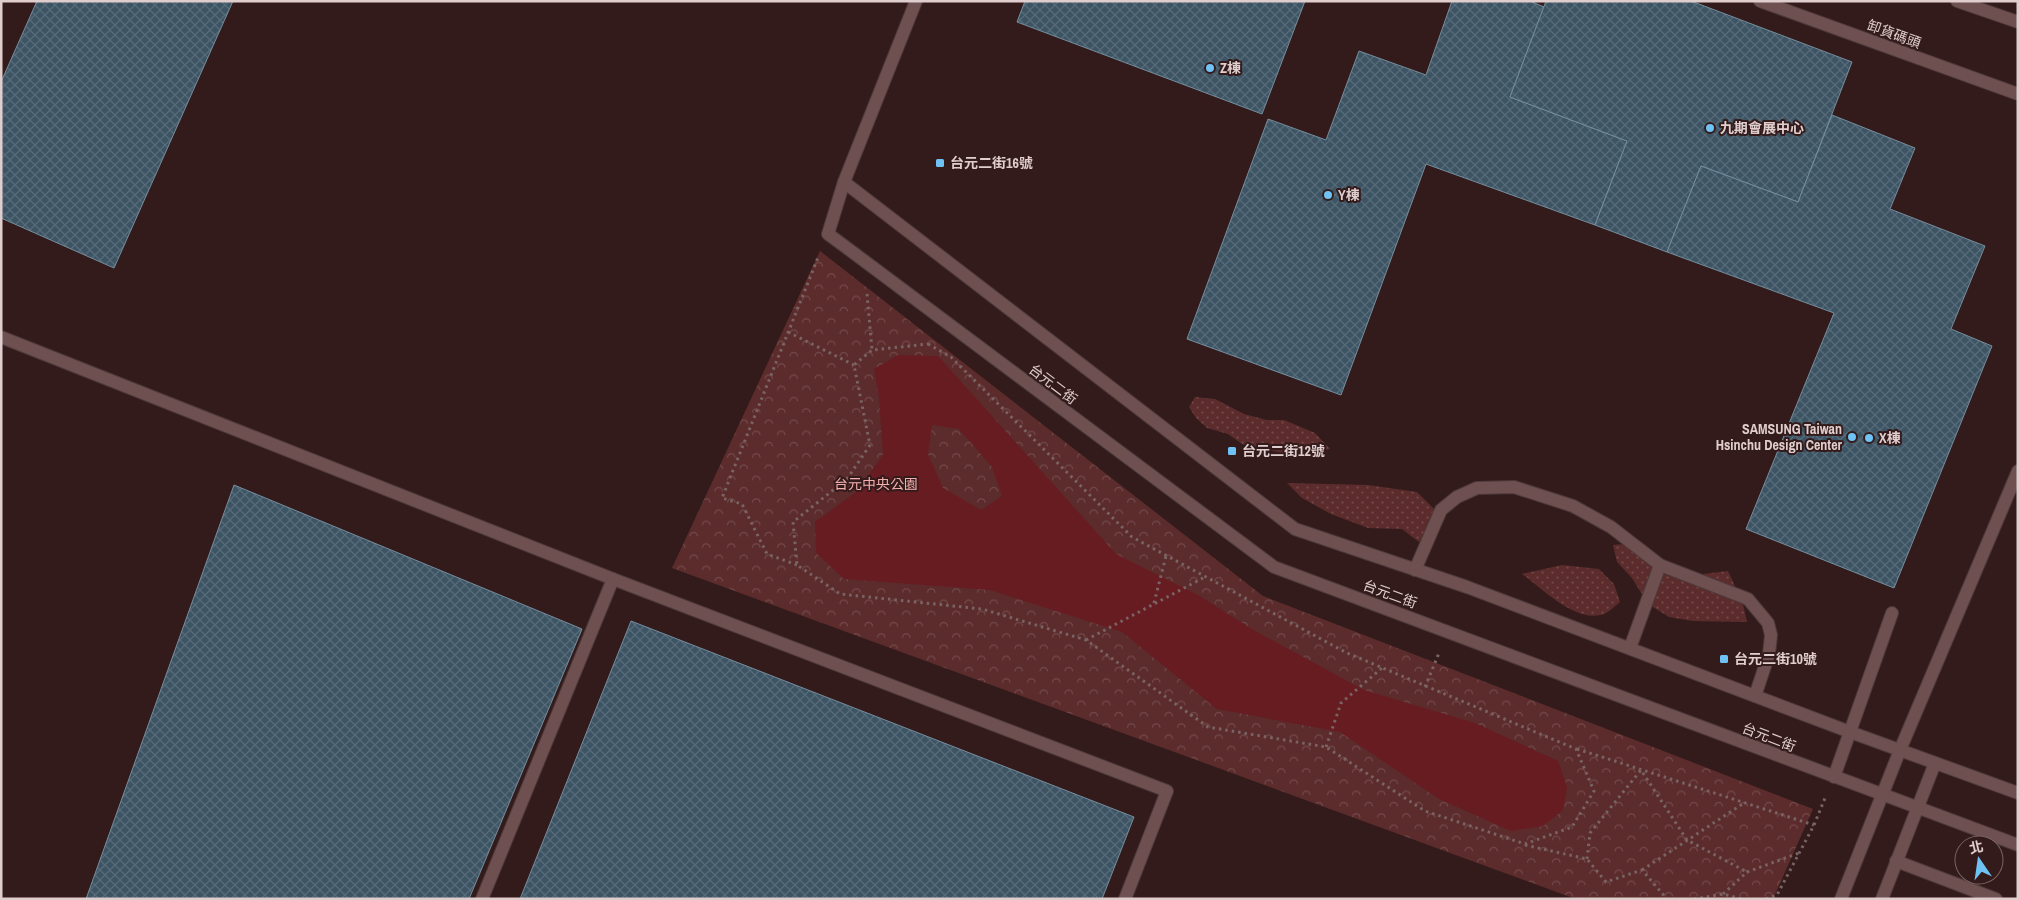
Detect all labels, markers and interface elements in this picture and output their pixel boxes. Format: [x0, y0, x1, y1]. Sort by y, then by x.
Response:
street label: 卸貨碼頭 [1865, 16, 1923, 52]
place label: Z棟 [1220, 59, 1241, 77]
marker: Z棟 [1204, 62, 1216, 74]
place label: 九期會展中心 [1720, 119, 1804, 137]
marker: 九期會展中心 [1704, 122, 1716, 134]
place label: 台元二街16號 [950, 154, 1033, 172]
marker: 台元二街16號 [934, 157, 946, 169]
place label: Y棟 [1338, 186, 1360, 204]
marker: Y棟 [1322, 189, 1334, 201]
street label: 台元二街 [1025, 360, 1081, 408]
place label: SAMSUNG Taiwan Hsinchu Design Center [1716, 420, 1843, 454]
place label: X棟 [1879, 429, 1901, 447]
marker: SAMSUNG Taiwan Hsinchu Design Center [1846, 431, 1858, 443]
marker: X棟 [1863, 432, 1875, 444]
place label: 台元二街12號 [1242, 442, 1325, 460]
marker: 台元二街12號 [1226, 445, 1238, 457]
park label: 台元中央公園 [834, 475, 918, 493]
street label: 台元二街 [1361, 576, 1419, 612]
place label: 台元二街10號 [1734, 650, 1817, 668]
marker: 台元二街10號 [1718, 653, 1730, 665]
street label: 台元二街 [1740, 719, 1798, 755]
north arrow [1954, 835, 2004, 885]
text: 北 [1967, 837, 1985, 858]

